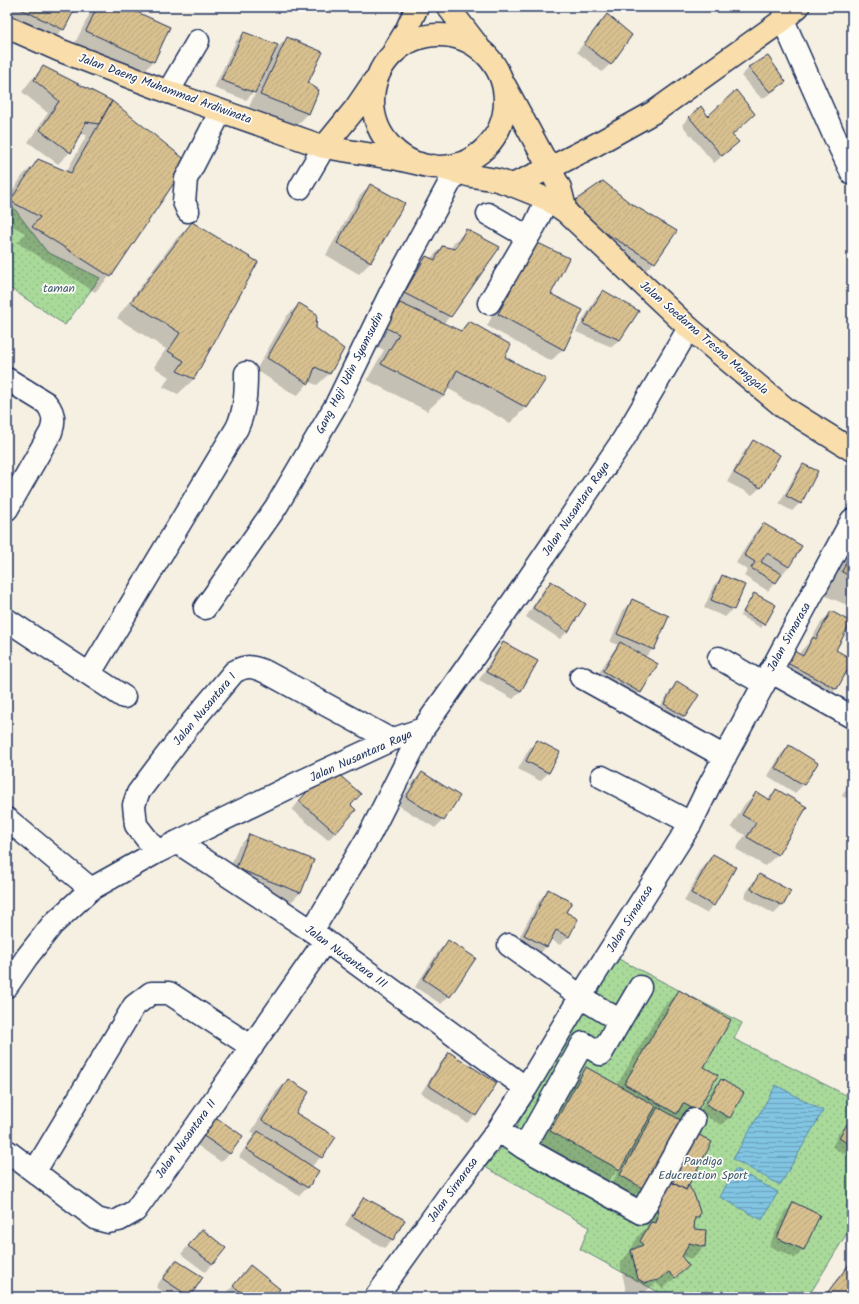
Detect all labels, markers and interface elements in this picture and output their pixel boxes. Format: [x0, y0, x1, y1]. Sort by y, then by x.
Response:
street label: Jalan Daeng Muhammad Ardiwinata [76, 49, 255, 129]
street label: Jalan Soedarna Tresna Manggala [635, 277, 773, 400]
park label: taman [43, 279, 75, 298]
street label: Gang Haji Udin Syamsudin [311, 309, 389, 437]
street label: Jalan Nusantara Raya [537, 458, 615, 560]
street label: Jalan Sirnarasa [762, 599, 816, 675]
street label: Jalan Nusantara I [169, 668, 242, 750]
street label: Jalan Nusantara Raya [307, 725, 416, 787]
street label: Jalan Sirnarasa [602, 881, 659, 957]
street label: Jalan Nusantara III [301, 921, 391, 994]
street label: Jalan Nusantara II [151, 1095, 222, 1183]
park label: Pandiga Educreation Sport [658, 1152, 748, 1185]
street label: Jalan Sirnarasa [423, 1153, 483, 1227]

